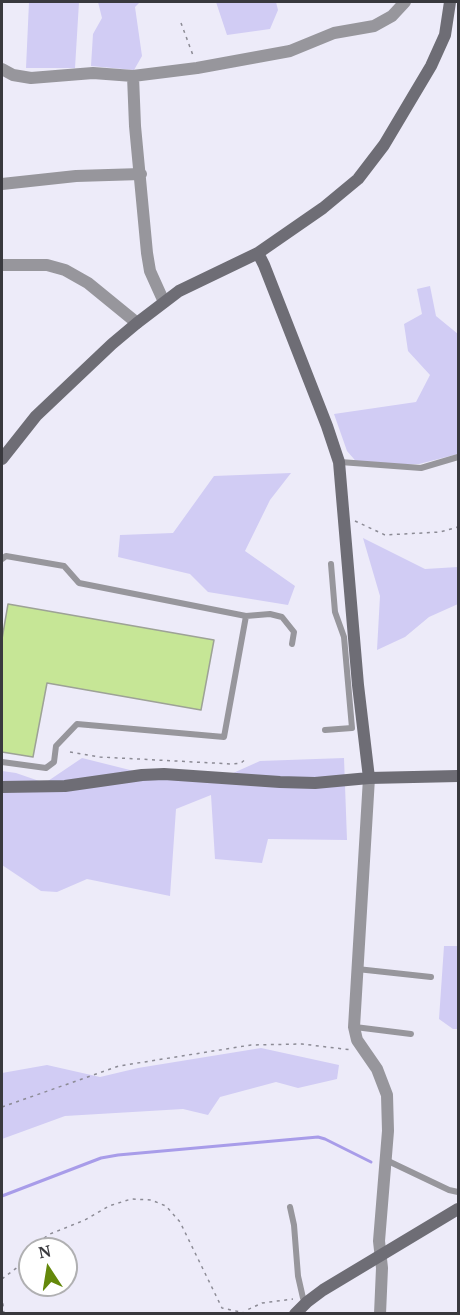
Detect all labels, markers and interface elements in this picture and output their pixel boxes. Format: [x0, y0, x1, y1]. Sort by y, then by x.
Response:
north arrow [18, 1237, 78, 1297]
text: N [36, 1239, 53, 1263]

